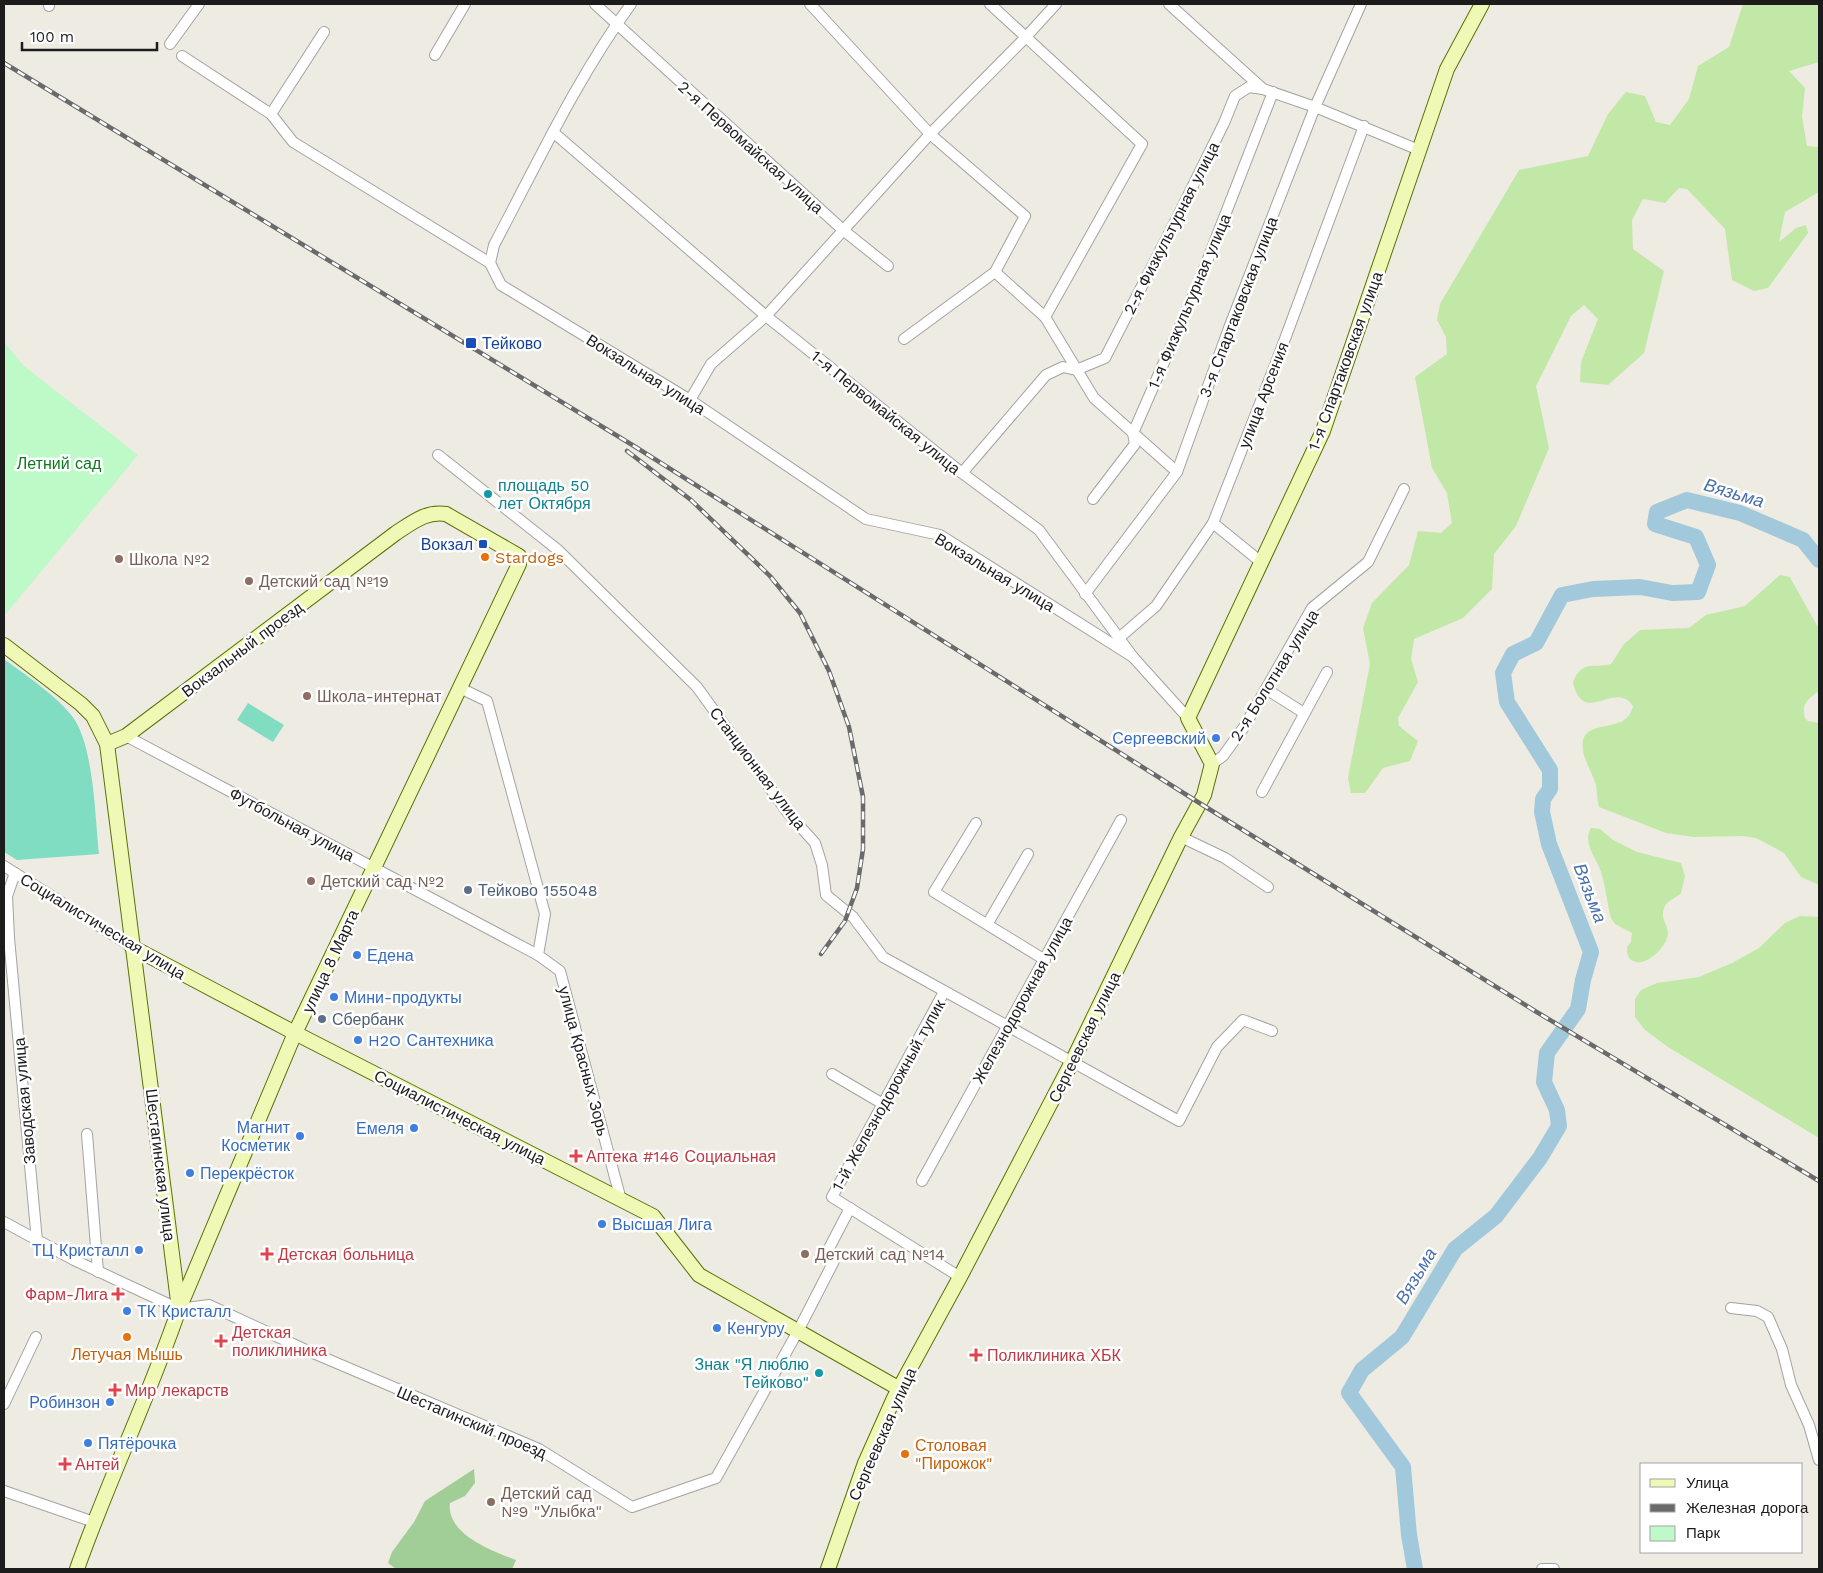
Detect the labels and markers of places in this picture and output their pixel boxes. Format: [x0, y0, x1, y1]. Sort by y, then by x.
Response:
place label: Тейково [482, 334, 542, 353]
marker: Тейково [464, 336, 478, 350]
place label: площадь 50 лет Октября [498, 476, 591, 513]
marker: площадь 50 лет Октября [482, 488, 494, 500]
place label: Вокзал [421, 535, 473, 554]
marker: Вокзал [477, 538, 489, 550]
place label: Stardogs [495, 548, 564, 567]
place label: Школа №2 [129, 550, 210, 569]
marker: Stardogs [479, 551, 491, 563]
marker: Школа №2 [113, 553, 125, 565]
place label: Детский сад №19 [259, 572, 389, 591]
marker: Детский сад №19 [243, 575, 255, 587]
place label: Школа-интернат [317, 687, 442, 706]
marker: Школа-интернат [301, 690, 313, 702]
place label: Сергеевский [1112, 729, 1206, 748]
marker: Сергеевский [1210, 732, 1222, 744]
place label: Детский сад №2 [321, 872, 444, 891]
marker: Детский сад №2 [305, 875, 317, 887]
place label: Тейково 155048 [478, 881, 598, 900]
marker: Тейково 155048 [462, 884, 474, 896]
place label: Едена [367, 946, 414, 965]
marker: Едена [351, 949, 363, 961]
place label: Мини-продукты [344, 988, 462, 1007]
marker: Мини-продукты [328, 991, 340, 1003]
place label: Сбербанк [332, 1010, 405, 1029]
marker: Сбербанк [316, 1013, 328, 1025]
place label: H2O Сантехника [368, 1031, 494, 1050]
marker: H2O Сантехника [352, 1034, 364, 1046]
place label: Магнит Косметик [221, 1118, 291, 1155]
place label: Емеля [356, 1119, 404, 1138]
marker: Емеля [408, 1122, 420, 1134]
marker: Магнит Косметик [294, 1130, 306, 1142]
place label: Аптека #146 Социальная [586, 1147, 776, 1166]
marker: Аптека #146 Социальная [570, 1150, 582, 1162]
place label: Перекрёсток [200, 1164, 295, 1183]
marker: Перекрёсток [184, 1167, 196, 1179]
place label: Высшая Лига [612, 1215, 712, 1234]
marker: Высшая Лига [596, 1218, 608, 1230]
place label: ТЦ Кристалл [32, 1241, 129, 1260]
marker: ТЦ Кристалл [133, 1244, 145, 1256]
place label: Детская больница [278, 1245, 414, 1264]
place label: Детский сад №14 [815, 1245, 945, 1264]
marker: Детская больница [260, 1247, 274, 1261]
marker: Детский сад №14 [799, 1248, 811, 1260]
place label: Фарм-Лига [25, 1285, 108, 1304]
marker: Фарм-Лига [112, 1288, 124, 1300]
place label: ТК Кристалл [137, 1302, 231, 1321]
marker: ТК Кристалл [121, 1305, 133, 1317]
place label: Кенгуру [727, 1319, 784, 1338]
marker: Кенгуру [711, 1322, 723, 1334]
place label: Детская поликлиника [232, 1323, 327, 1360]
marker: Летучая Мышь [121, 1331, 133, 1343]
marker: Детская поликлиника [214, 1334, 228, 1348]
place label: Летучая Мышь [71, 1345, 183, 1364]
place label: Поликлиника ХБК [987, 1346, 1121, 1365]
marker: Поликлиника ХБК [969, 1348, 983, 1362]
place label: Знак "Я люблю Тейково" [695, 1355, 809, 1392]
marker: Знак "Я люблю Тейково" [813, 1367, 825, 1379]
place label: Мир лекарств [125, 1381, 229, 1400]
marker: Мир лекарств [109, 1384, 121, 1396]
place label: Робинзон [29, 1393, 100, 1412]
marker: Робинзон [104, 1396, 116, 1408]
place label: Пятёрочка [98, 1434, 177, 1453]
place label: Столовая "Пирожок" [915, 1436, 993, 1473]
marker: Пятёрочка [82, 1437, 94, 1449]
marker: Столовая "Пирожок" [899, 1448, 911, 1460]
place label: Антей [75, 1455, 120, 1474]
marker: Антей [59, 1458, 71, 1470]
place label: Детский сад №9 "Улыбка" [501, 1484, 602, 1521]
marker: Детский сад №9 "Улыбка" [485, 1496, 497, 1508]

